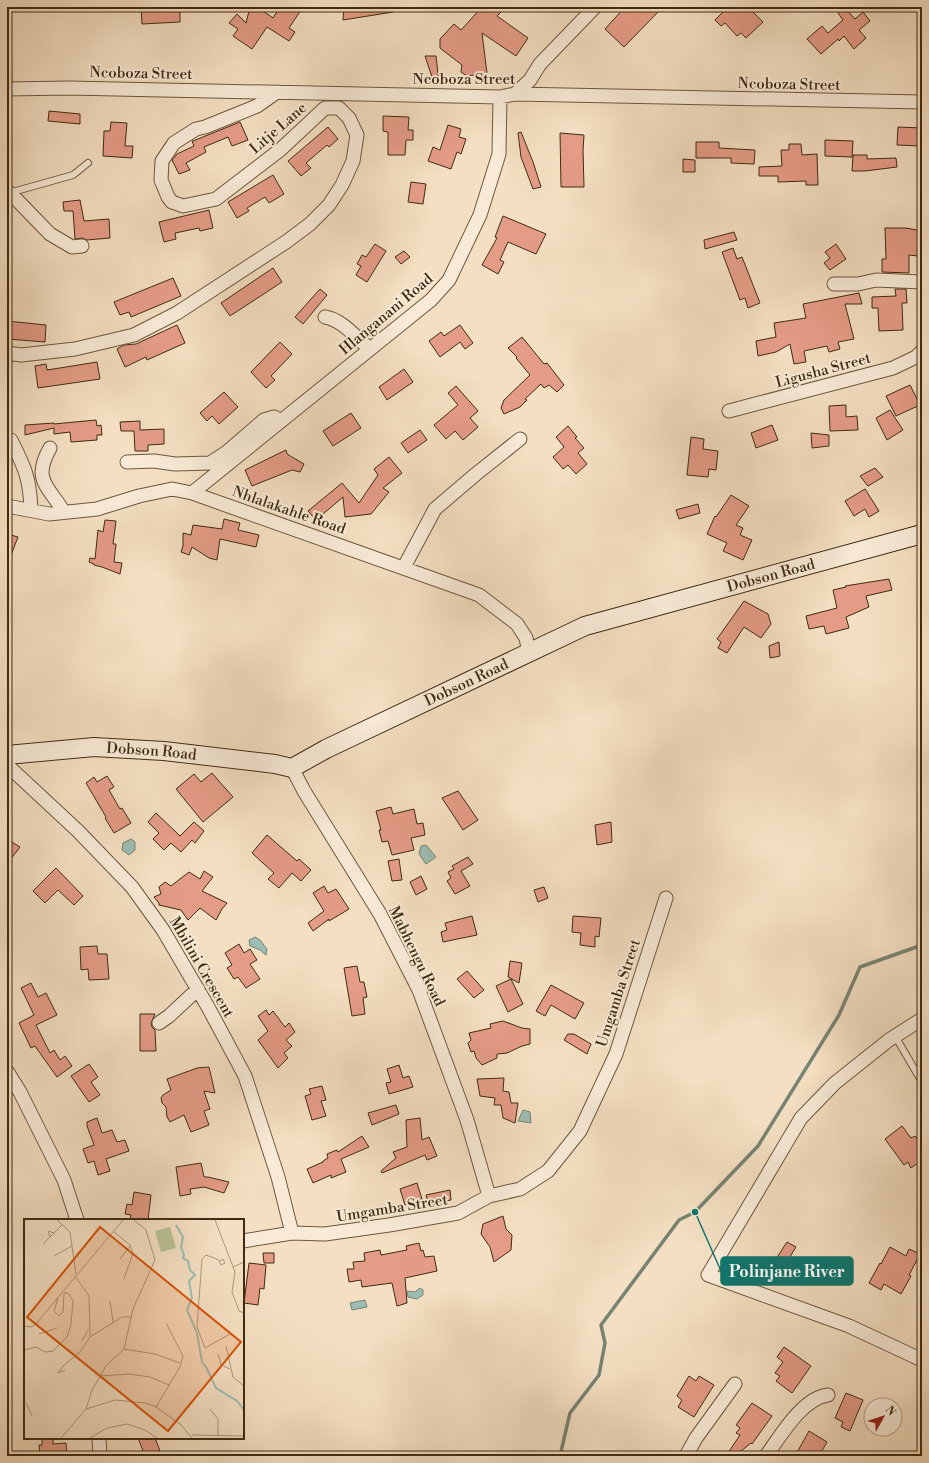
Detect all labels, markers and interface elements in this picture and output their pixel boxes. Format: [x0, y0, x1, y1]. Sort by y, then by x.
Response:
street label: Ncoboza Street [89, 63, 193, 84]
street label: Ncoboza Street [413, 70, 516, 89]
street label: Ncoboza Street [737, 74, 841, 95]
street label: Litje Lane [246, 98, 311, 158]
street label: Hlanganani Road [336, 269, 437, 359]
street label: Ligusha Street [773, 348, 874, 392]
street label: Nhlalakahle Road [230, 482, 349, 539]
street label: Dobson Road [725, 555, 818, 597]
street label: Dobson Road [422, 655, 512, 711]
street label: Dobson Road [106, 739, 198, 765]
street label: Mabhengu Road [384, 903, 449, 1010]
street label: Mbilini Crescent [165, 913, 238, 1022]
street label: Umgamba Street [592, 936, 645, 1049]
street label: Umgamba Street [335, 1190, 450, 1227]
inset map [24, 1219, 244, 1439]
callout: Polinjane River [721, 1257, 853, 1285]
text: Polinjane River [729, 1262, 845, 1282]
north arrow [863, 1397, 903, 1437]
text: N [882, 1404, 898, 1419]

